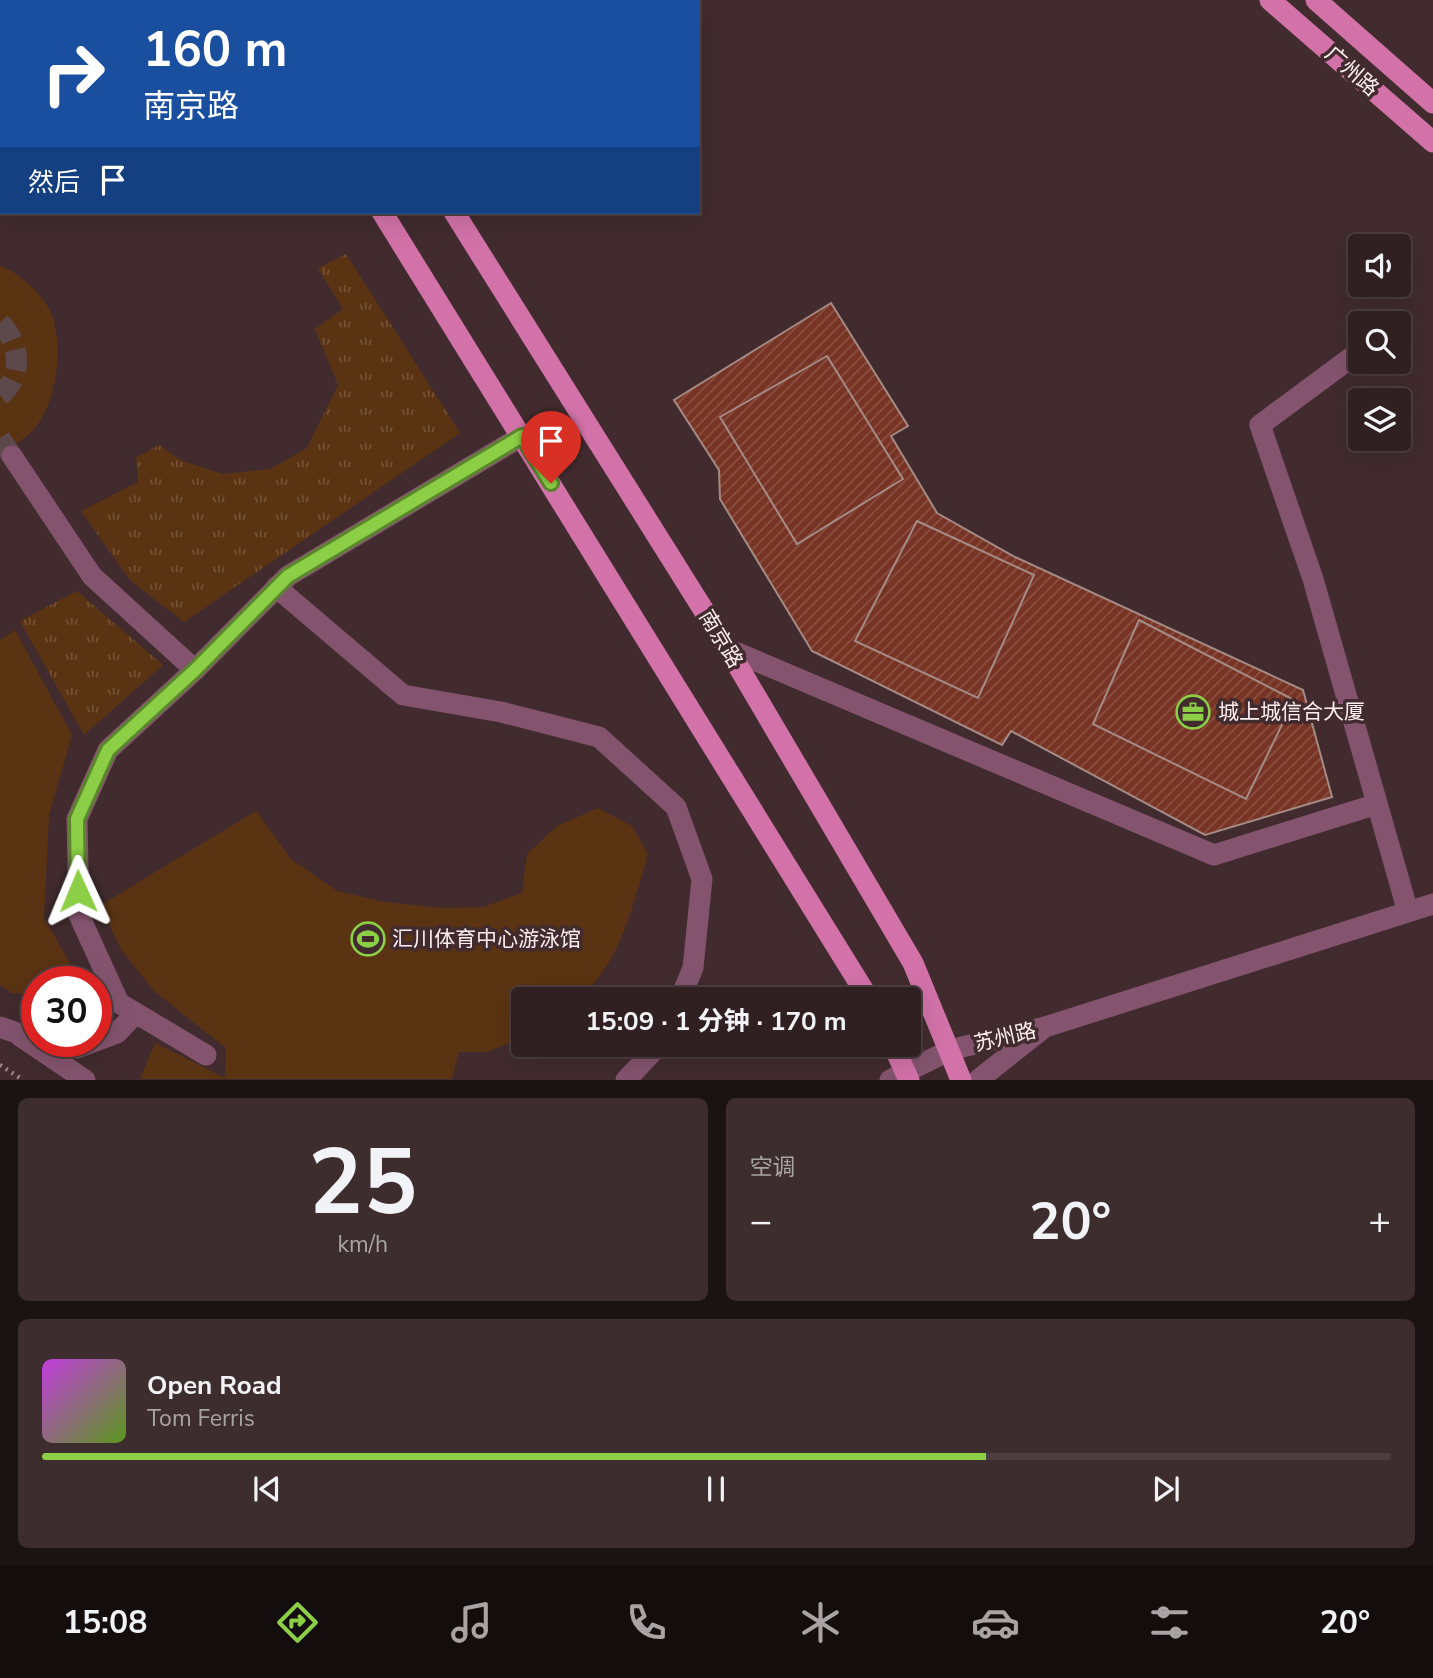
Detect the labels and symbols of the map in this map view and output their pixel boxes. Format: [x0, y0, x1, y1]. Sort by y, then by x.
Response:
street label: 广州路 [1319, 40, 1385, 102]
pin [521, 411, 581, 483]
street label: 南京路 [693, 605, 749, 673]
office icon: 城上城信合大厦 [1174, 693, 1212, 731]
place label: 城上城信合大厦 [1218, 698, 1365, 726]
position arrow [41, 854, 115, 928]
sports icon: 汇川体育中心游泳馆 [349, 920, 387, 958]
place label: 汇川体育中心游泳馆 [392, 925, 581, 953]
speed limit sign: 30 [21, 966, 112, 1057]
street label: 苏州路 [971, 1016, 1039, 1058]

